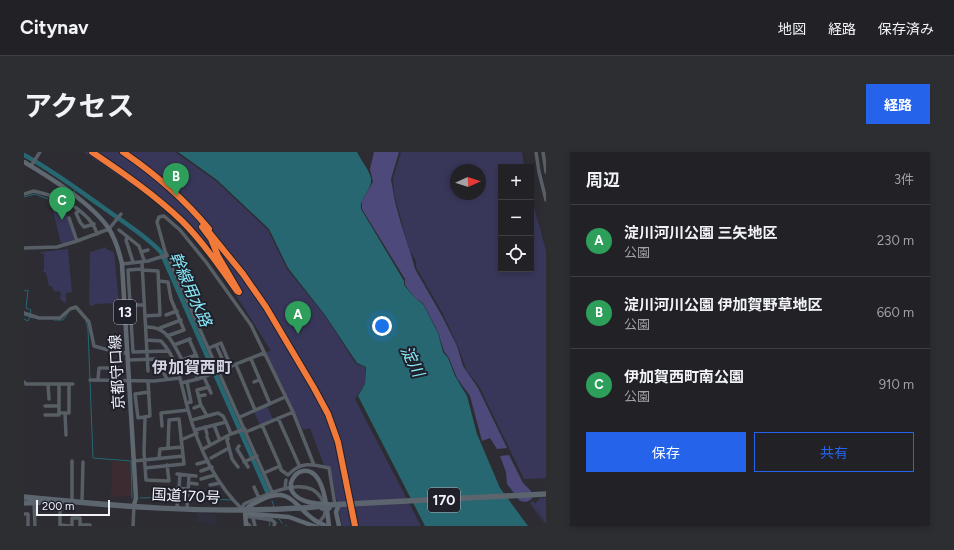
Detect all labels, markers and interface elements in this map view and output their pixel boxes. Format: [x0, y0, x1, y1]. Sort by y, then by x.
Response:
text: Citynav [20, 16, 89, 39]
text: 地図 [778, 21, 806, 38]
text: 経路 [828, 21, 856, 38]
text: 保存済み [878, 21, 934, 38]
button: 経路 [866, 84, 930, 124]
text: アクセス [24, 89, 135, 123]
pin: B [163, 163, 189, 196]
north arrow [450, 164, 486, 200]
map controls [498, 164, 534, 272]
button: + [498, 164, 534, 200]
text: 周辺 [586, 170, 620, 190]
text: 3件 [894, 172, 914, 187]
pin: C [49, 187, 75, 220]
button: − [498, 200, 534, 236]
text: 淀川河川公園 三矢地区 [624, 224, 778, 242]
text: A [594, 233, 604, 248]
text: 230 m [877, 233, 914, 248]
button: locate [498, 236, 534, 272]
text: 公園 [624, 245, 650, 260]
water label: 幹線用水路 [166, 249, 216, 331]
text: 淀川河川公園 伊加賀野草地区 [624, 296, 823, 314]
road number: 13 [114, 300, 136, 324]
pin: A [285, 301, 311, 334]
text: B [595, 305, 603, 320]
text: 660 m [877, 305, 914, 320]
your location [372, 316, 392, 336]
text: 公園 [624, 317, 650, 332]
street label: 京都守口線 [106, 334, 128, 410]
water label: 淀川 [397, 343, 429, 382]
district label: 伊加賀西町 [151, 358, 232, 377]
text: 伊加賀西町南公園 [624, 368, 744, 386]
text: C [594, 377, 604, 392]
text: 910 m [879, 377, 914, 392]
text: 公園 [624, 389, 650, 404]
button: 保存 [586, 432, 746, 472]
button: 共有 [754, 432, 914, 472]
street label: 国道170号 [151, 485, 221, 507]
road number: 170 [428, 488, 460, 512]
scale bar [36, 498, 110, 517]
text: 200 m [42, 500, 74, 513]

